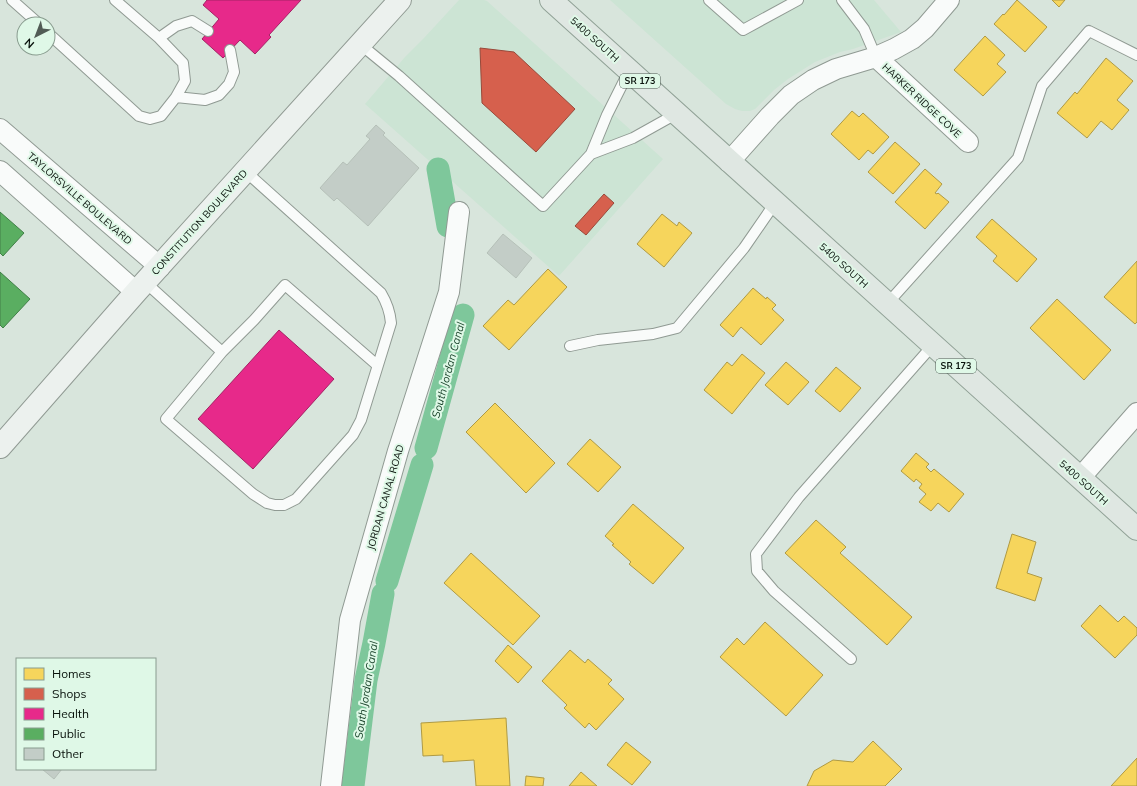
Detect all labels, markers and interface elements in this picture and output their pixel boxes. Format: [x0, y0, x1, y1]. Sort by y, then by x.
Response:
street label: 5400 SOUTH [567, 14, 622, 65]
north arrow [16, 16, 56, 56]
text: N [22, 35, 37, 51]
street label: HARKER RIDGE COVE [879, 60, 964, 140]
road number: SR 173 [620, 74, 660, 88]
street label: TAYLORSVILLE BOULEVARD [25, 149, 135, 247]
street label: CONSTITUTION BOULEVARD [149, 167, 250, 278]
street label: 5400 SOUTH [816, 240, 871, 291]
water label: South Jordan Canal [428, 320, 468, 419]
road number: SR 173 [936, 359, 976, 373]
street label: JORDAN CANAL ROAD [364, 443, 407, 551]
street label: 5400 SOUTH [1056, 457, 1111, 508]
water label: South Jordan Canal [351, 640, 381, 740]
legend [16, 658, 156, 770]
text: Homes [52, 666, 91, 681]
text: Shops [52, 686, 87, 701]
text: Health [52, 706, 89, 721]
text: Public [52, 726, 86, 741]
text: Other [52, 746, 84, 761]

